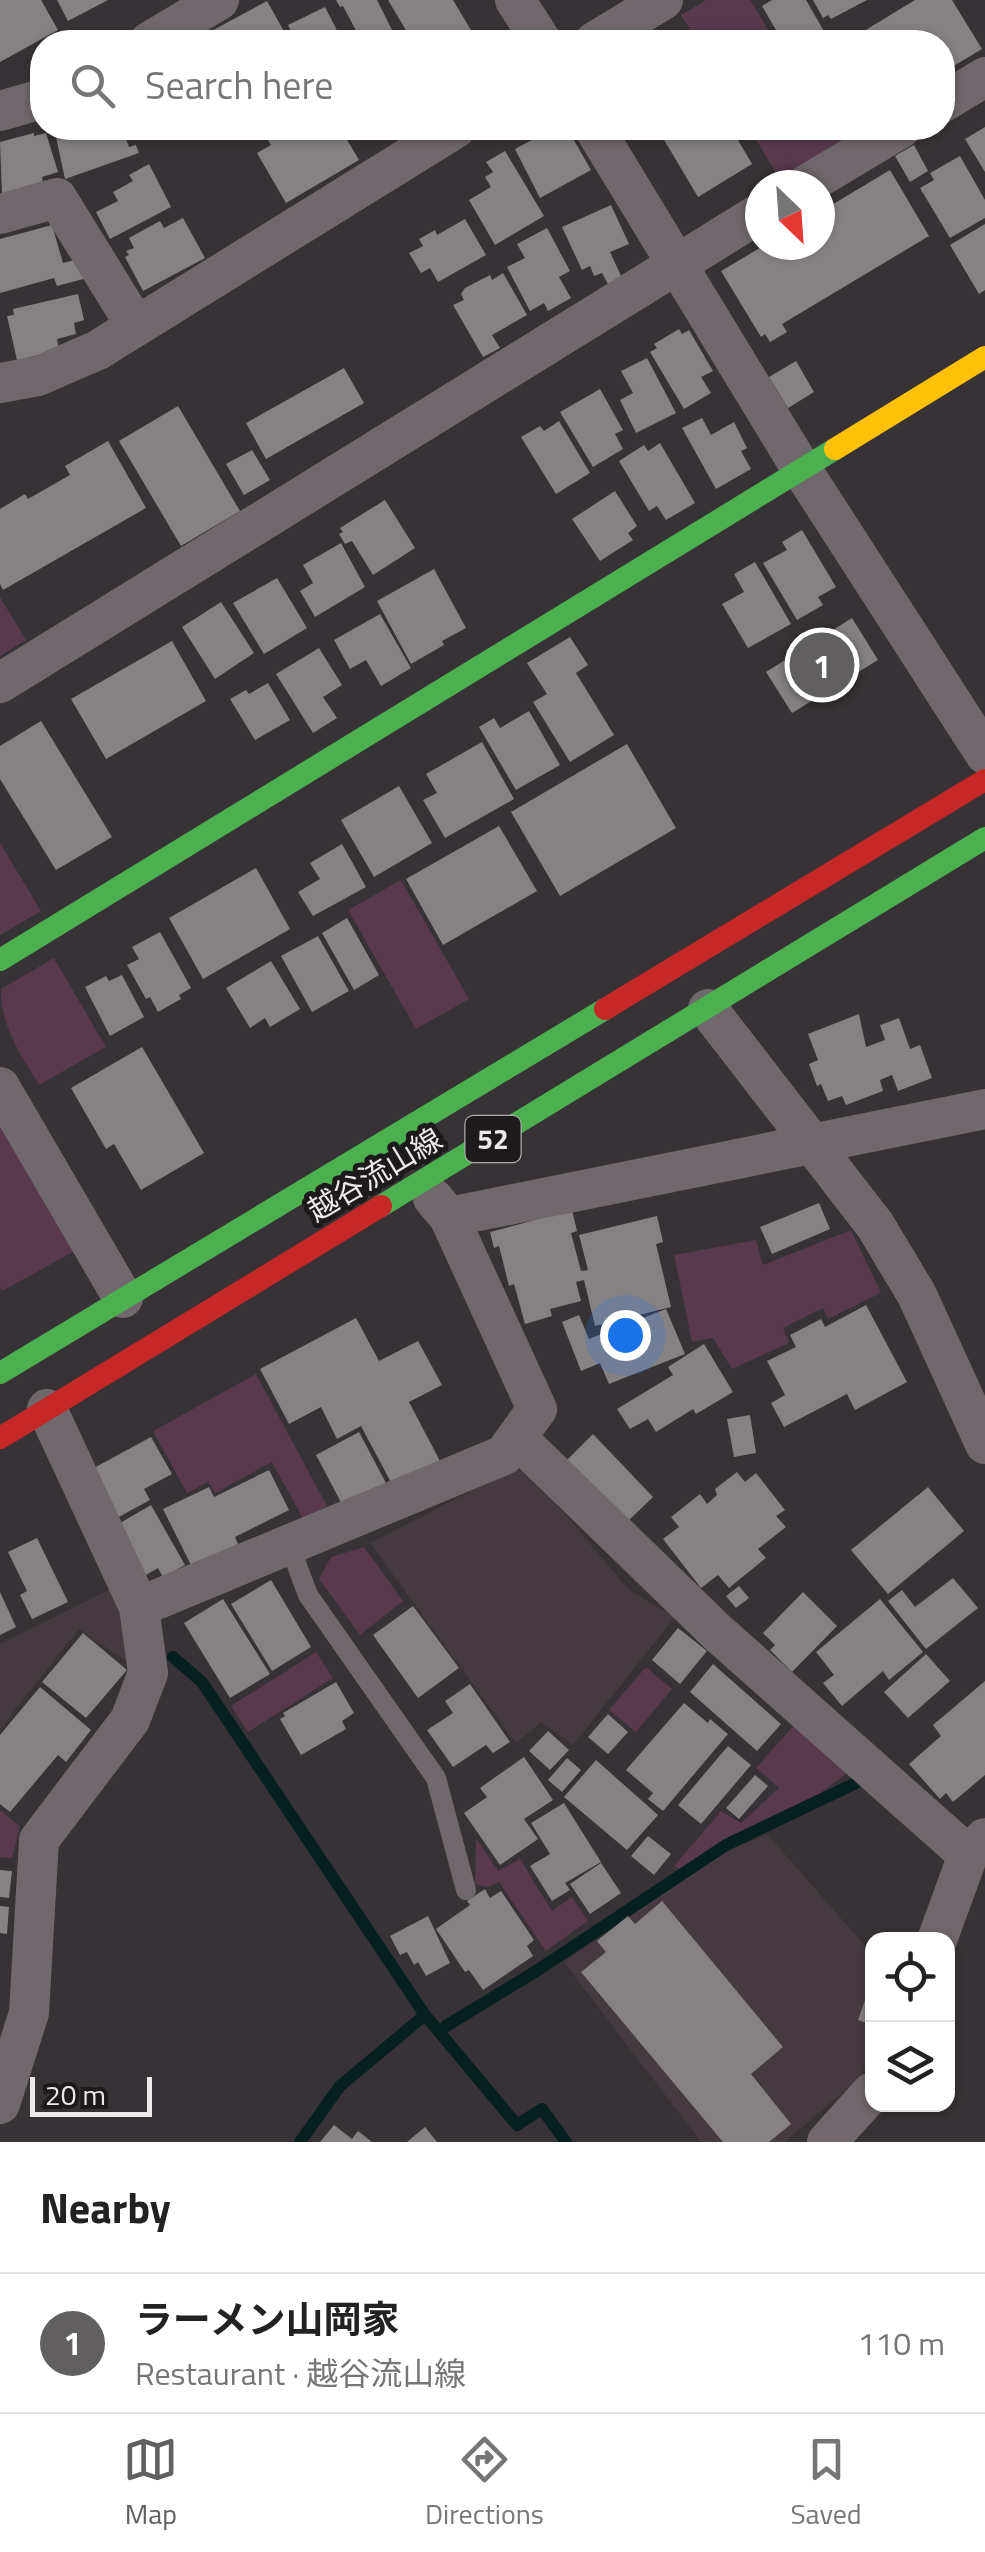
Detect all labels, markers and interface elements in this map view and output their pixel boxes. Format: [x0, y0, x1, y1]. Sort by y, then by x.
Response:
search box [30, 30, 955, 140]
text: Search here [145, 56, 333, 114]
icon: search [65, 58, 120, 113]
north arrow [745, 170, 835, 260]
pin: 1 [790, 628, 854, 702]
street label: 越谷流山線 [298, 1116, 451, 1232]
road number: 52 [466, 1116, 520, 1162]
your location [600, 1310, 651, 1361]
map controls [865, 1932, 955, 2112]
button: locate [865, 1932, 955, 2022]
button: layers [865, 2022, 955, 2112]
scale bar [30, 2072, 152, 2116]
text: 20 m [45, 2073, 106, 2116]
text: Nearby [40, 2175, 171, 2239]
text: ラーメン山岡家 [135, 2290, 399, 2348]
text: 1 [64, 2319, 81, 2367]
text: 110 m [857, 2319, 945, 2367]
text: Restaurant · 越谷流山線 [135, 2349, 466, 2397]
tab: Map [123, 2432, 178, 2535]
tab: Directions [425, 2432, 544, 2535]
tab: Saved [790, 2432, 862, 2535]

